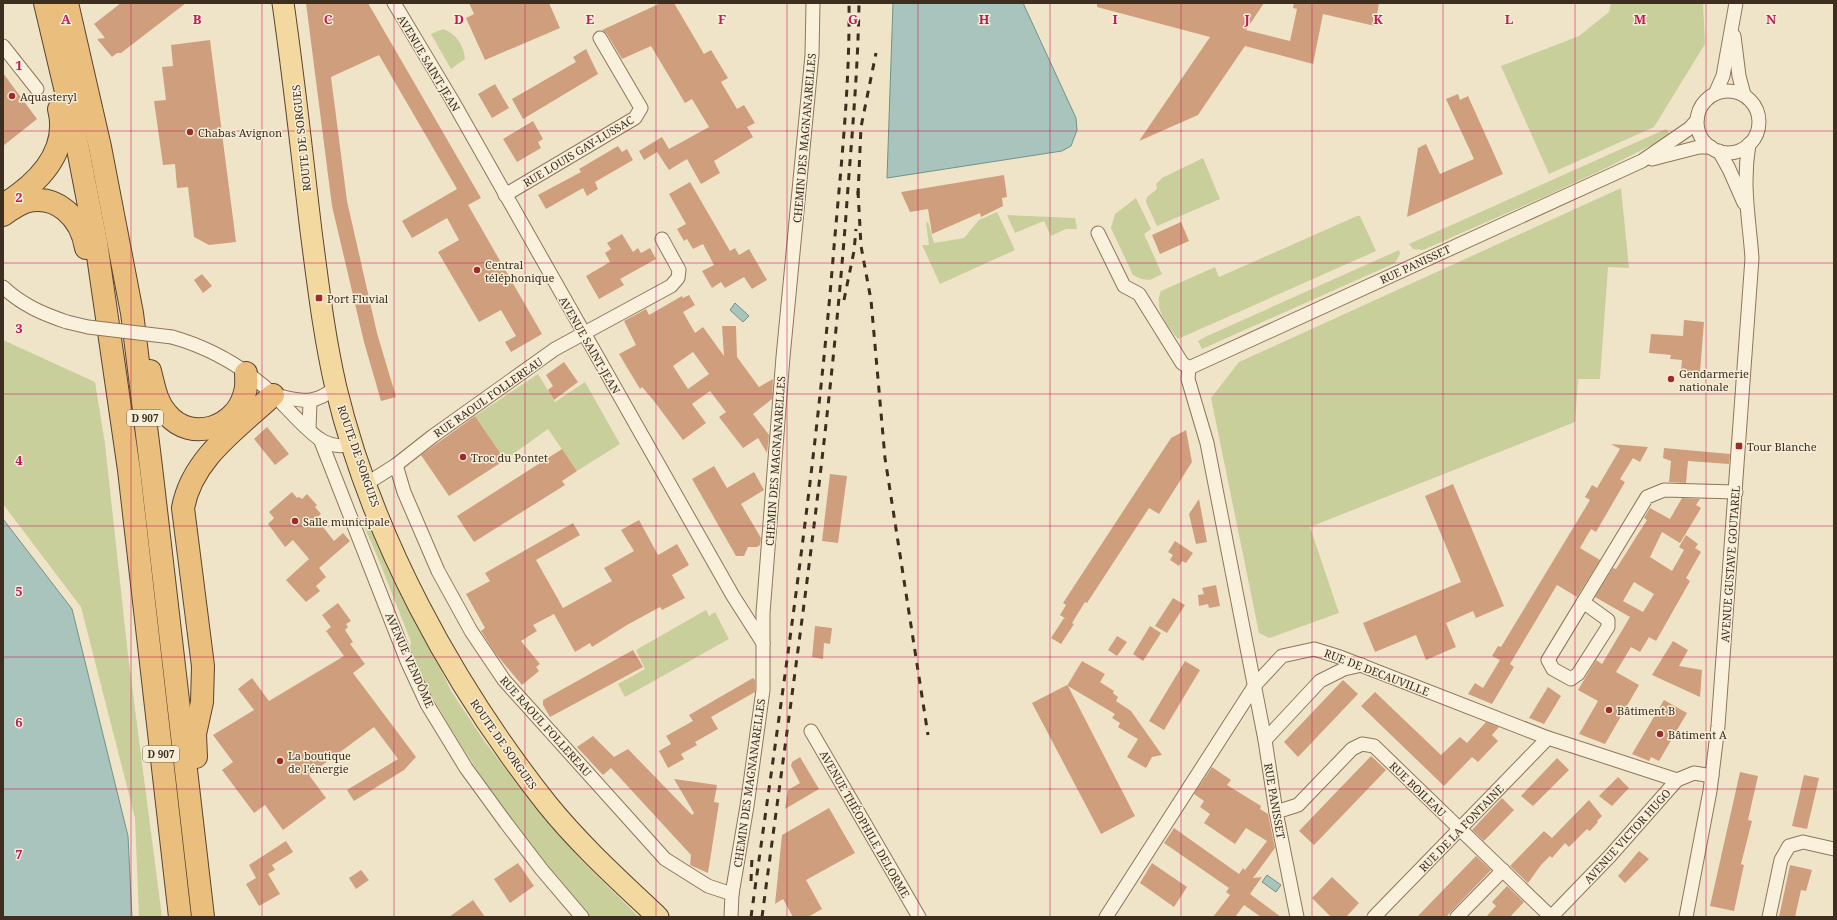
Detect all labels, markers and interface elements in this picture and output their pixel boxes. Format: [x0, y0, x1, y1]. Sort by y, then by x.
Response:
text: A [61, 10, 71, 28]
text: B [193, 10, 202, 28]
text: C [324, 10, 333, 28]
text: D [454, 10, 464, 28]
text: E [586, 10, 595, 28]
text: F [718, 10, 726, 28]
text: G [848, 10, 858, 28]
text: H [979, 10, 990, 28]
text: I [1112, 10, 1118, 28]
text: J [1243, 10, 1250, 28]
text: K [1373, 10, 1383, 28]
text: L [1505, 10, 1514, 28]
text: M [1634, 10, 1647, 28]
text: N [1766, 10, 1777, 28]
street label: AVENUE SAINT-JEAN [394, 12, 464, 115]
street label: CHEMIN DES MAGNANARELLES [789, 53, 819, 223]
text: 1 [15, 56, 23, 74]
street label: ROUTE DE SORGUES [288, 84, 314, 192]
place label: Aquasteryl [20, 89, 78, 104]
marker: Aquasteryl [7, 91, 17, 101]
street label: RUE LOUIS GAY-LUSSAC [520, 112, 636, 190]
place label: Chabas Avignon [198, 125, 282, 140]
marker: Chabas Avignon [185, 127, 195, 137]
text: 2 [15, 188, 23, 206]
street label: RUE PANISSET [1377, 241, 1453, 287]
place label: Central téléphonique [485, 257, 554, 285]
marker: Central téléphonique [472, 265, 482, 275]
place label: Port Fluvial [327, 291, 389, 306]
marker: Port Fluvial [314, 293, 324, 303]
street label: AVENUE SAINT-JEAN [556, 294, 624, 397]
text: 3 [15, 319, 23, 337]
street label: RUE RAOUL FOLLEREAU [430, 354, 546, 440]
place label: Gendarmerie nationale [1679, 366, 1749, 394]
marker: Gendarmerie nationale [1666, 374, 1676, 384]
street label: CHEMIN DES MAGNANARELLES [762, 376, 788, 546]
street label: ROUTE DE SORGUES [335, 403, 384, 509]
road number: D 907 [127, 410, 163, 426]
place label: Tour Blanche [1747, 439, 1817, 454]
marker: Tour Blanche [1734, 441, 1744, 451]
place label: Troc du Pontet [471, 450, 548, 465]
text: 4 [15, 451, 23, 469]
marker: Troc du Pontet [458, 452, 468, 462]
street label: AVENUE GUSTAVE GOUTAREL [1717, 485, 1743, 643]
place label: Salle municipale [303, 514, 390, 529]
marker: Salle municipale [290, 516, 300, 526]
text: 5 [15, 582, 23, 600]
street label: AVENUE VENDÔME [382, 610, 438, 710]
street label: RUE DE DECAUVILLE [1322, 645, 1432, 699]
street label: RUE RAOUL FOLLEREAU [497, 673, 595, 779]
street label: ROUTE DE SORGUES [467, 696, 541, 792]
street label: CHEMIN DES MAGNANARELLES [730, 698, 768, 868]
place label: Bâtiment B [1617, 703, 1675, 718]
marker: Bâtiment B [1604, 705, 1614, 715]
text: 6 [15, 713, 23, 731]
place label: Bâtiment A [1668, 727, 1727, 742]
marker: Bâtiment A [1655, 729, 1665, 739]
road number: D 907 [143, 746, 179, 762]
place label: La boutique de l’énergie [288, 748, 351, 776]
street label: AVENUE THÉOPHILE DELORME [817, 748, 914, 901]
marker: La boutique de l’énergie [275, 756, 285, 766]
street label: RUE BOILEAU [1386, 758, 1450, 820]
street label: RUE PANISSET [1261, 762, 1289, 840]
street label: RUE DE LA FONTAINE [1415, 781, 1507, 875]
street label: AVENUE VICTOR HUGO [1580, 785, 1674, 887]
text: 7 [15, 845, 23, 863]

